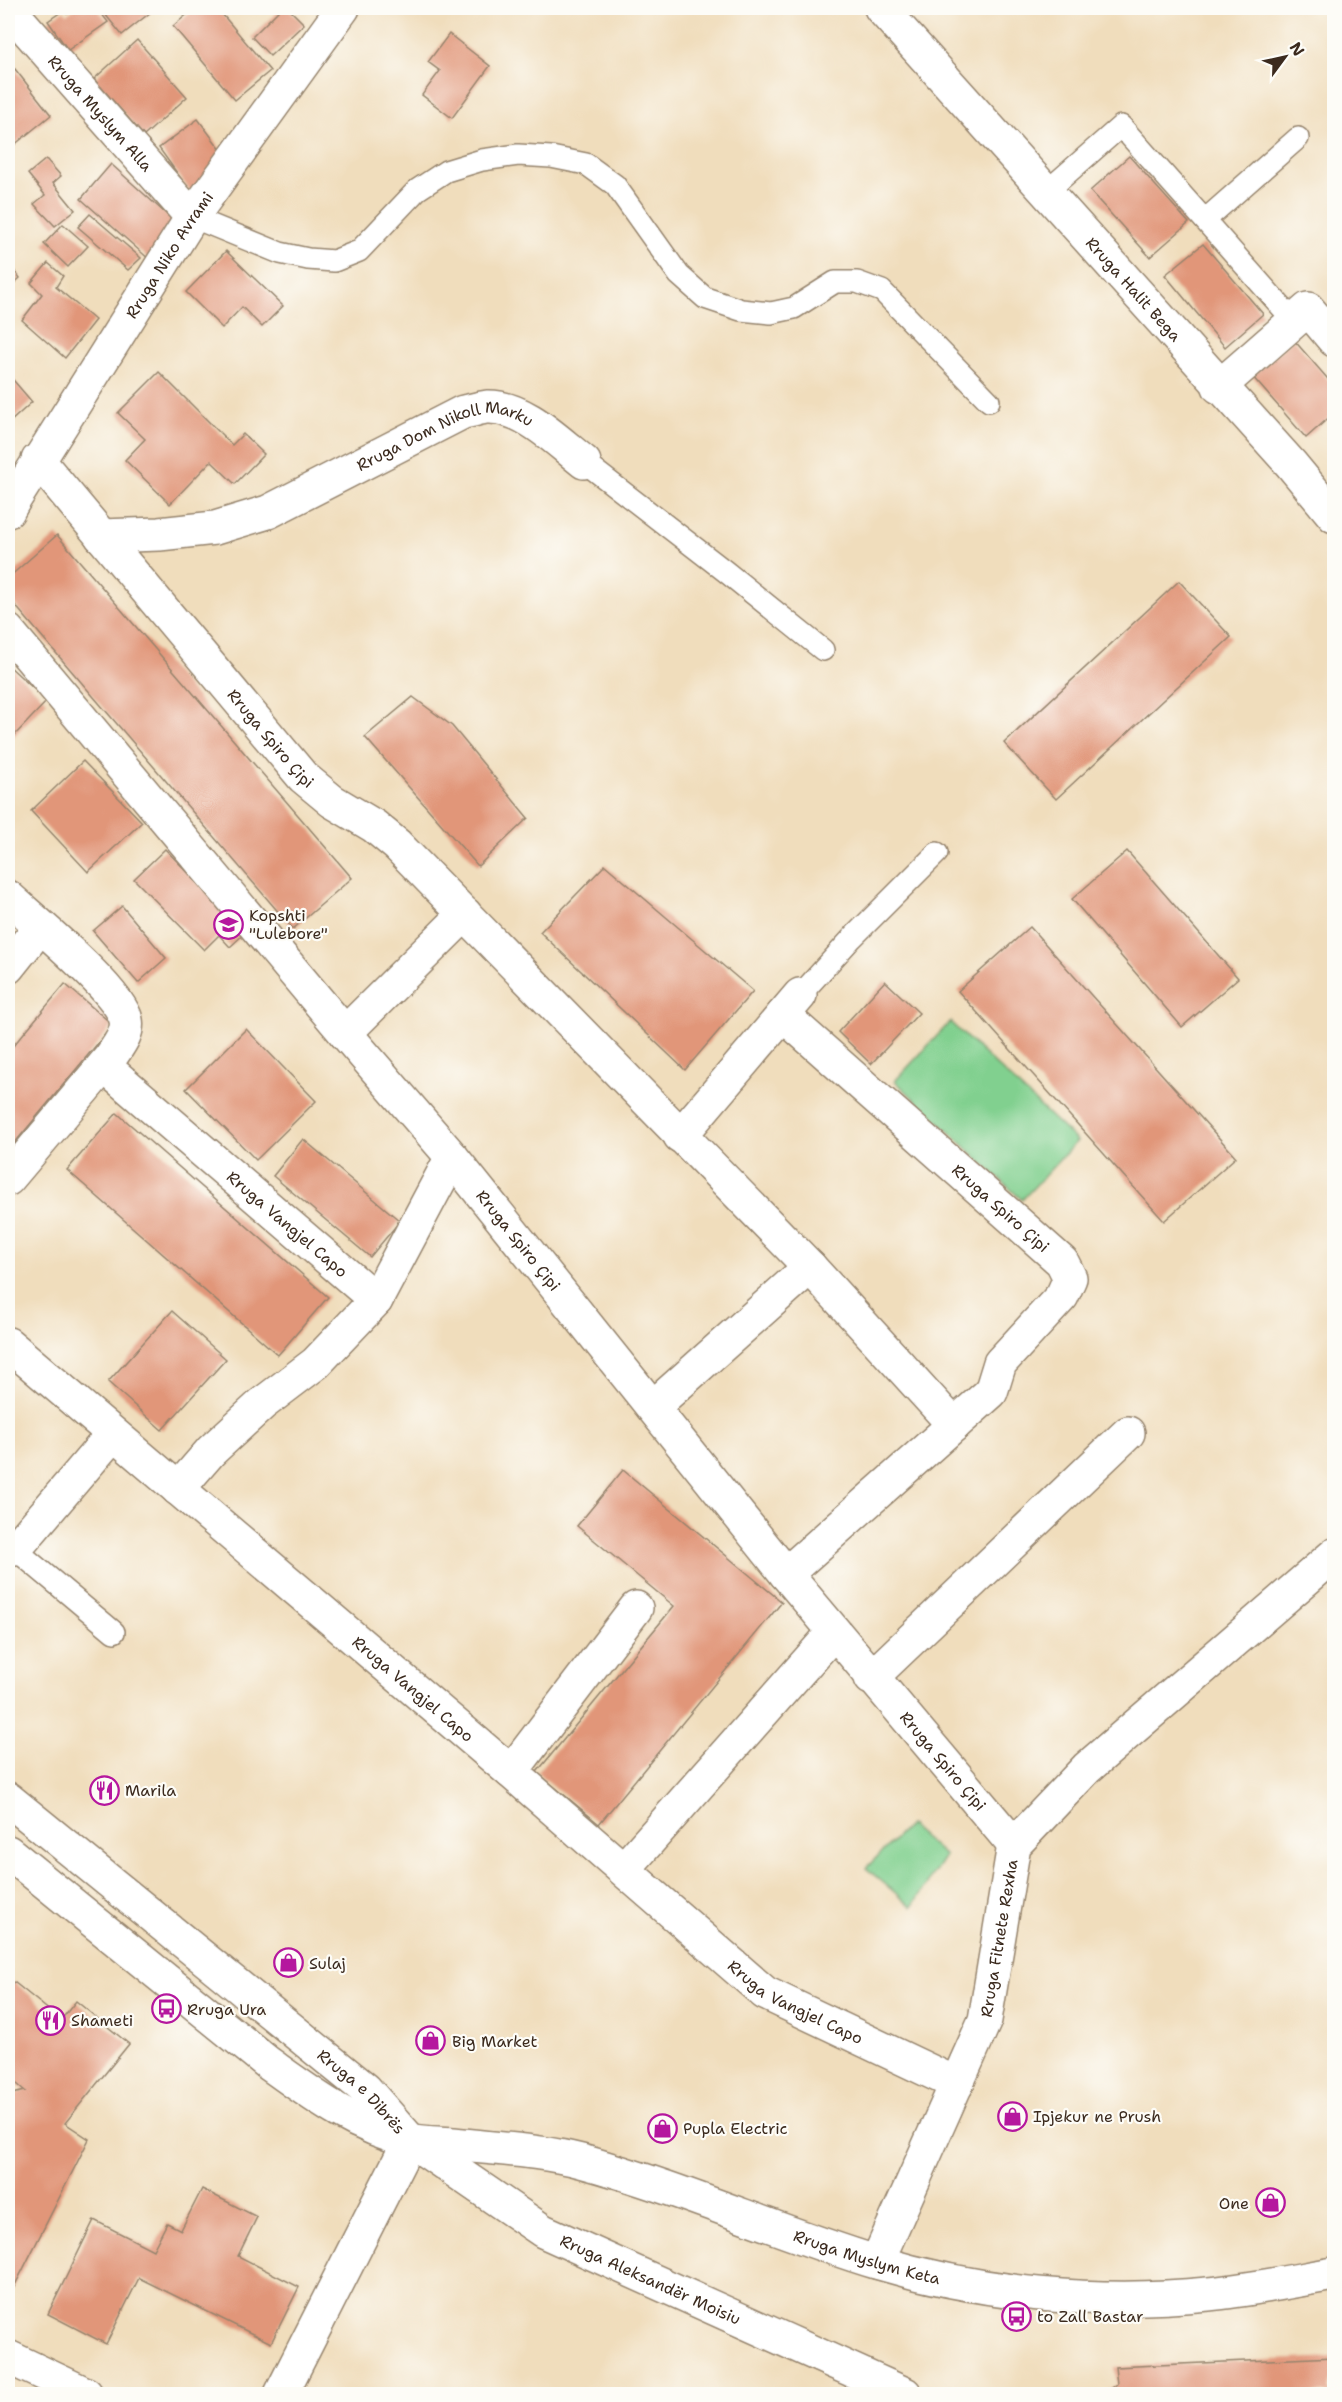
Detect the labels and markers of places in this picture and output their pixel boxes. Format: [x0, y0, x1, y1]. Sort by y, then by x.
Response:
place label: Kopshti "Lulebore" [249, 905, 328, 944]
school or university icon: Kopshti "Lulebore" [212, 908, 244, 940]
restaurant icon: Marila [88, 1774, 120, 1806]
place label: Marila [125, 1780, 176, 1801]
shop icon: Sulaj [272, 1947, 304, 1979]
place label: Sulaj [309, 1953, 346, 1974]
bus stop icon: Rruga Ura [150, 1993, 182, 2025]
place label: Rruga Ura [187, 1999, 266, 2020]
restaurant icon: Shameti [34, 2004, 66, 2036]
place label: Shameti [71, 2010, 133, 2031]
shop icon: Big Market [415, 2025, 447, 2057]
place label: Big Market [452, 2031, 538, 2052]
shop icon: Ipjekur ne Prush [996, 2100, 1028, 2132]
place label: Ipjekur ne Prush [1033, 2106, 1161, 2127]
shop icon: Pupla Electric [646, 2112, 678, 2144]
place label: Pupla Electric [683, 2118, 788, 2139]
shop icon: One [1254, 2187, 1286, 2219]
place label: One [1219, 2193, 1249, 2214]
bus stop icon: to Zall Bastar [1000, 2300, 1032, 2332]
place label: to Zall Bastar [1037, 2306, 1144, 2327]

